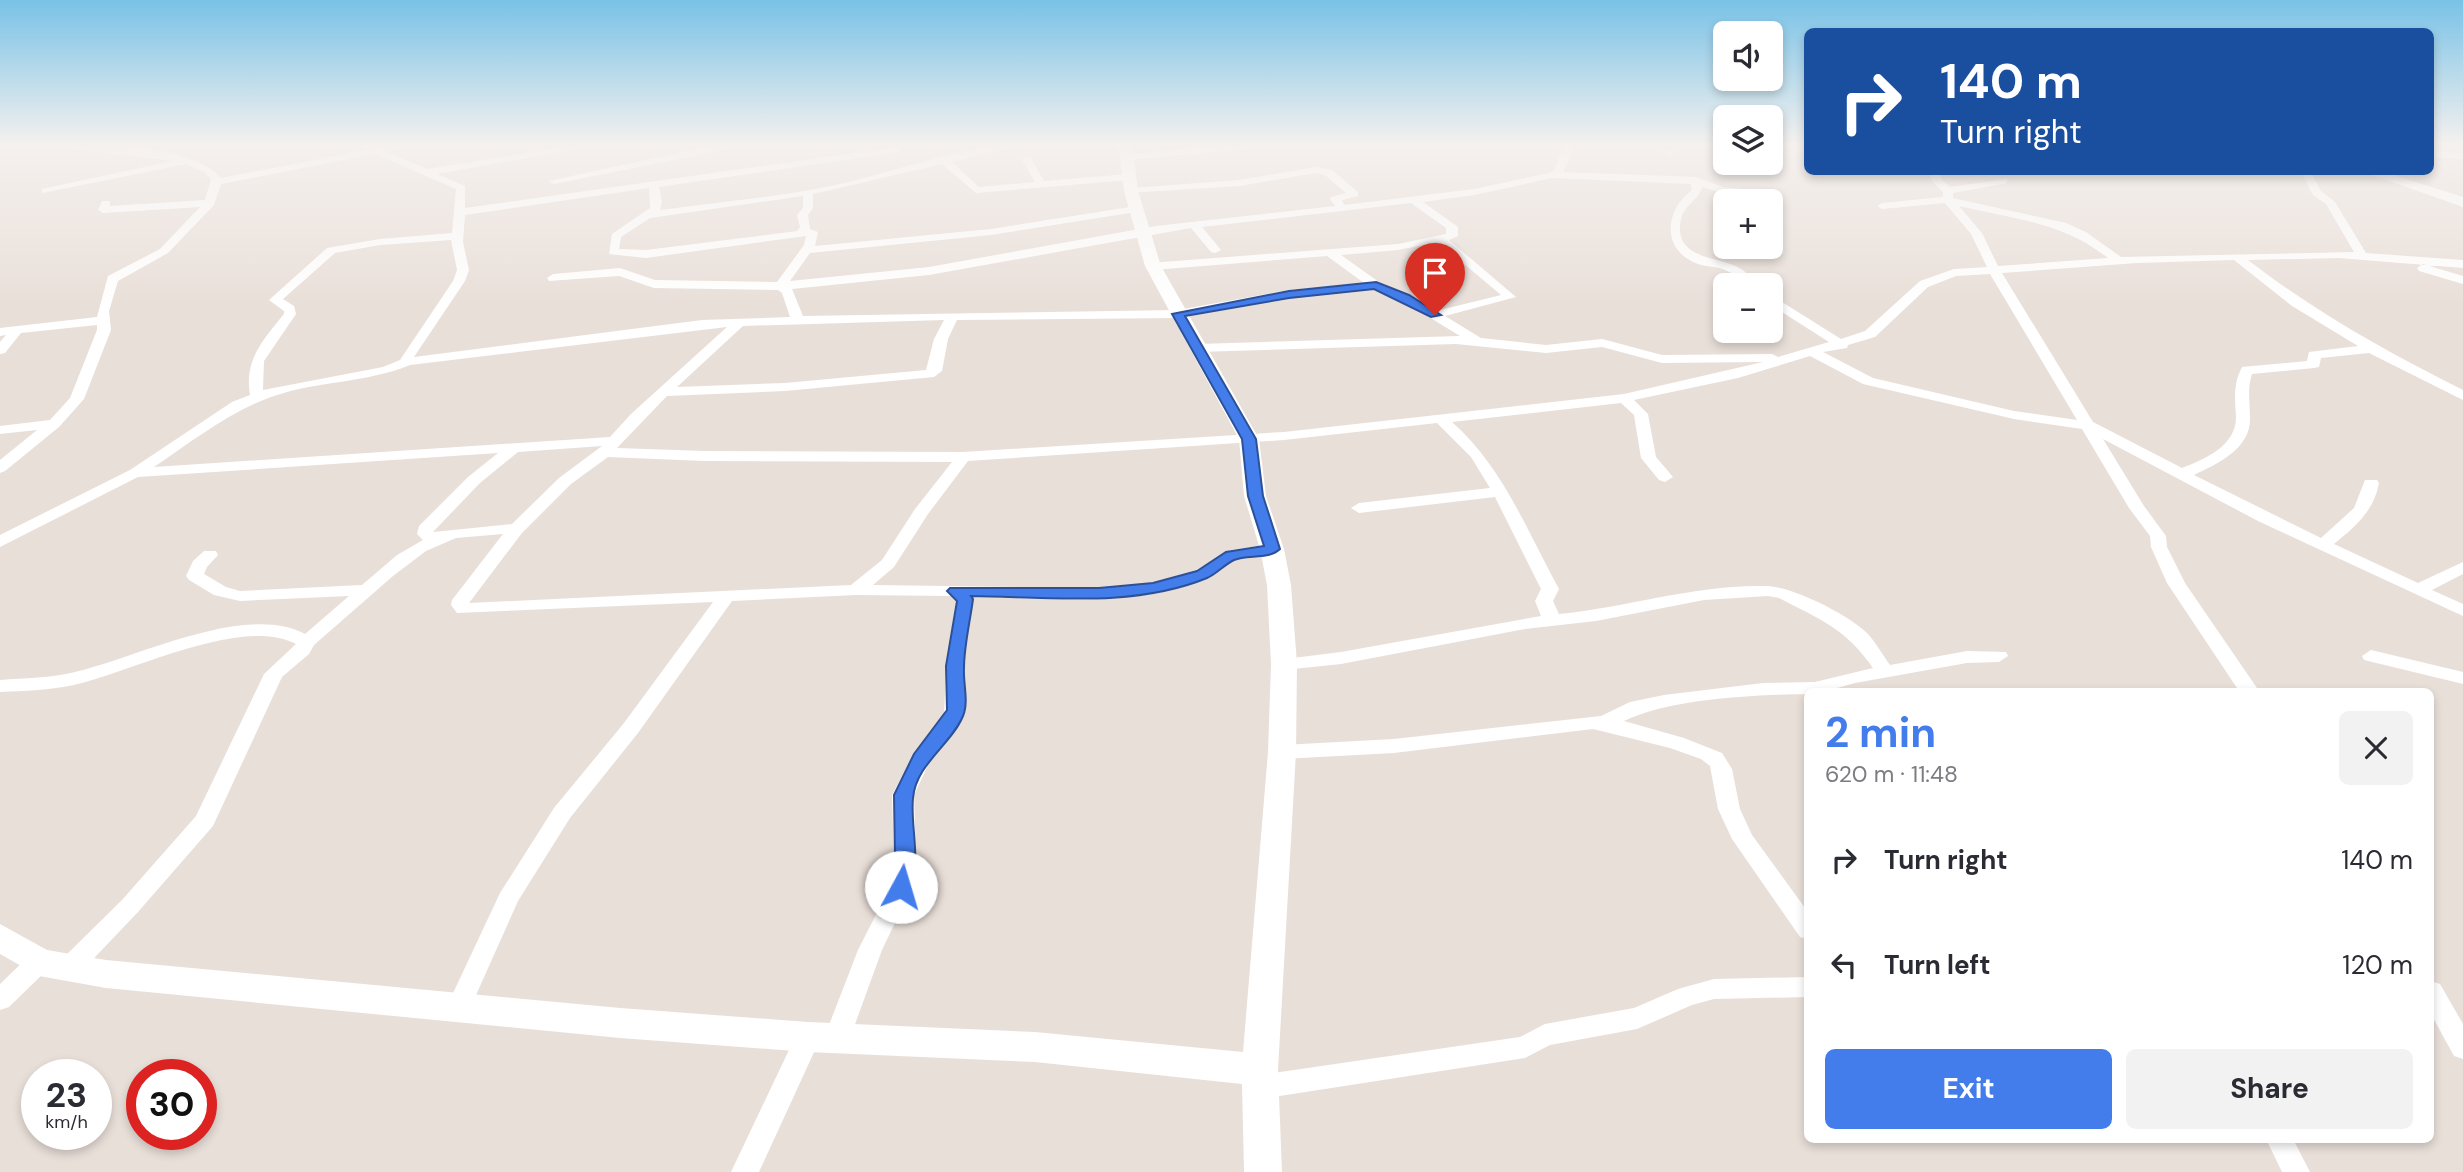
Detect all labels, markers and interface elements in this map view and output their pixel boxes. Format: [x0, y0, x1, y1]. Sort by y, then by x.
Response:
map controls [1713, 21, 1783, 343]
button: sound [1713, 21, 1783, 91]
text: 140 m [1940, 49, 2082, 113]
icon: right [1825, 56, 1916, 147]
button: layers [1713, 105, 1783, 175]
text: Turn right [1940, 111, 2082, 153]
button: + [1713, 189, 1783, 259]
pin [1405, 243, 1465, 315]
icon: arrive [1416, 254, 1454, 292]
button: − [1713, 273, 1783, 343]
text: 2 min [1825, 705, 1936, 760]
button: close [2339, 711, 2413, 785]
text: 620 m · 11:48 [1825, 759, 1958, 789]
icon: right [1825, 841, 1863, 879]
text: Turn right [1884, 843, 2008, 877]
text: 140 m [2341, 843, 2413, 877]
position arrow [864, 850, 938, 924]
icon: left [1825, 946, 1863, 984]
text: Turn left [1884, 948, 1991, 982]
text: 120 m [2342, 948, 2413, 982]
button: Exit [1825, 1049, 2112, 1129]
button: Share [2126, 1049, 2413, 1129]
speed limit sign: 30 [126, 1059, 217, 1150]
text: 23 [46, 1072, 87, 1118]
text: km/h [45, 1110, 88, 1134]

